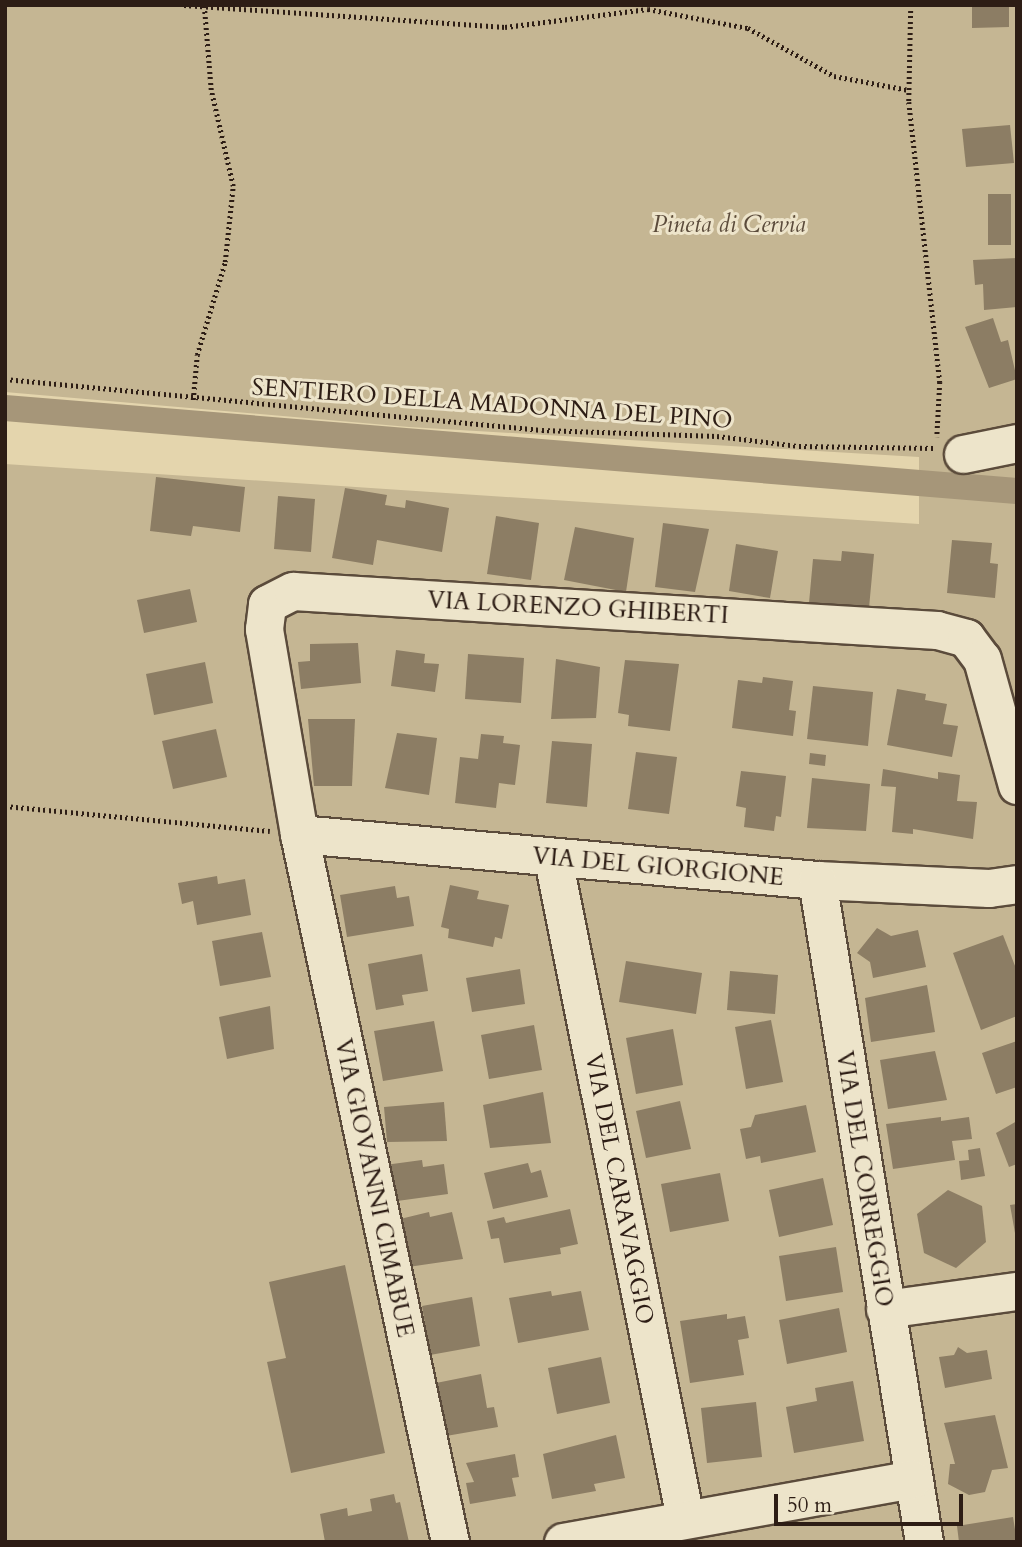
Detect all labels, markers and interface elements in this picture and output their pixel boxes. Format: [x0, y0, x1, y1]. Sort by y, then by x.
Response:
park label: Pineta di Cervia [652, 211, 806, 239]
street label: SENTIERO DELLA MADONNA DEL PINO [251, 373, 733, 435]
street label: VIA LORENZO GHIBERTI [427, 586, 729, 630]
street label: VIA DEL GIORGIONE [531, 842, 785, 892]
street label: VIA GIOVANNI CIMABUE [328, 1036, 420, 1340]
street label: VIA DEL CORREGGIO [830, 1049, 898, 1309]
street label: VIA DEL CARAVAGGIO [579, 1051, 659, 1327]
scale bar [777, 1480, 966, 1524]
text: 50 m [787, 1491, 832, 1520]

